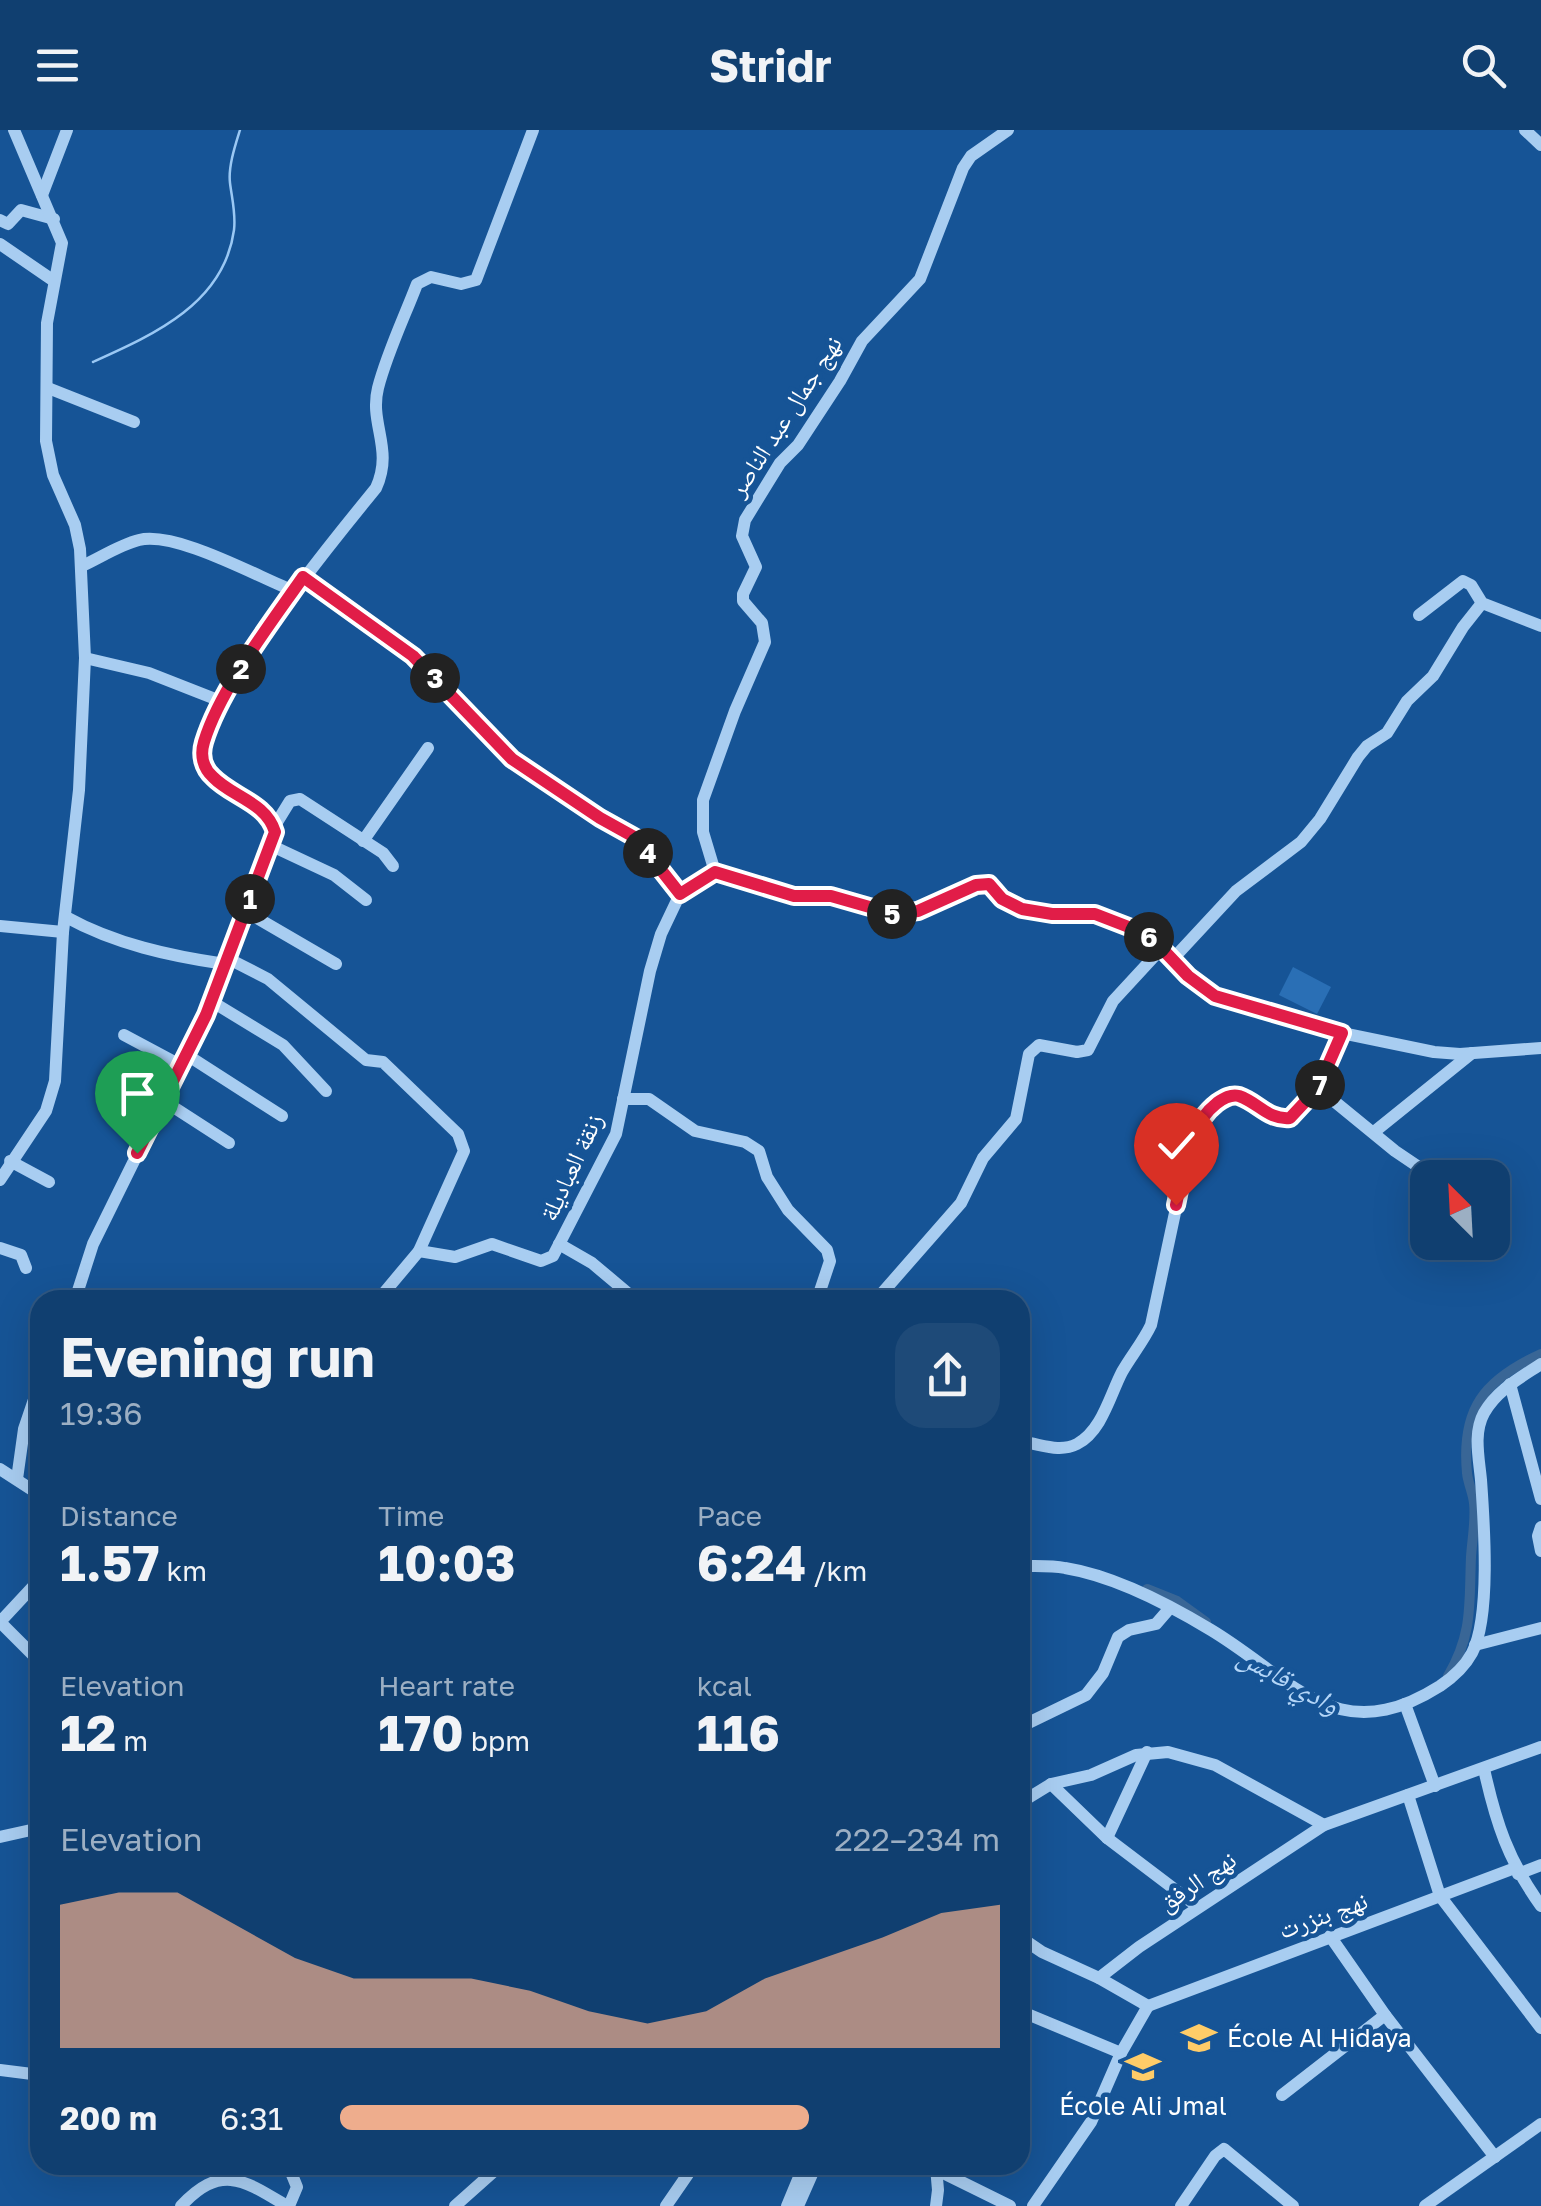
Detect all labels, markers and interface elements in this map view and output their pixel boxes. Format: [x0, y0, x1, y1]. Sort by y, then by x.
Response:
icon: menu [30, 38, 85, 93]
text: Stridr [709, 38, 832, 92]
icon: search [1456, 38, 1511, 93]
street label: نهج جمال عبد الناصر [720, 329, 849, 503]
pin: 2 [216, 644, 266, 694]
text: 2 [232, 652, 250, 685]
pin: 3 [410, 653, 460, 703]
text: 3 [426, 661, 444, 694]
pin: 4 [623, 828, 673, 878]
text: 4 [639, 836, 657, 869]
pin: 1 [225, 874, 275, 924]
text: 1 [243, 882, 257, 915]
pin: 5 [867, 889, 917, 939]
text: 5 [883, 897, 901, 930]
pin: 6 [1124, 912, 1174, 962]
text: 6 [1140, 920, 1158, 953]
pin [95, 1051, 180, 1154]
pin: 7 [1295, 1060, 1345, 1110]
icon: arrive [110, 1066, 165, 1121]
text: 7 [1312, 1068, 1328, 1101]
pin [1134, 1103, 1219, 1206]
street label: زنقة العباديلة [532, 1108, 609, 1226]
icon: check [1149, 1118, 1204, 1173]
north arrow [1410, 1160, 1510, 1260]
map controls [1410, 1160, 1510, 1260]
text: Evening run [60, 1323, 375, 1389]
button: share [895, 1323, 1000, 1428]
text: 19:36 [60, 1394, 143, 1432]
text: Distance [60, 1499, 178, 1532]
text: Time [378, 1499, 444, 1532]
text: Pace [697, 1499, 762, 1532]
text: 1.57 [60, 1532, 160, 1592]
text: 10:03 [378, 1532, 516, 1592]
text: 6:24 [697, 1532, 806, 1592]
text: km [160, 1554, 207, 1587]
text: /km [806, 1554, 867, 1587]
water label: وادي قابس [1229, 1638, 1346, 1727]
text: Elevation [60, 1669, 185, 1702]
text: Heart rate [378, 1669, 515, 1702]
text: kcal [697, 1669, 752, 1702]
text: 12 [60, 1702, 116, 1762]
text: 170 [378, 1702, 464, 1762]
text: 116 [697, 1702, 780, 1762]
text: m [116, 1724, 148, 1757]
text: bpm [464, 1724, 530, 1757]
text: Elevation [60, 1820, 202, 1858]
text: 222–234 m [834, 1820, 1000, 1858]
street label: نهج الرفق [1152, 1843, 1242, 1919]
street label: نهج بنزرت [1274, 1884, 1372, 1946]
school or university icon: École Al Hidaya [1180, 2019, 1218, 2057]
place label: École Al Hidaya [1227, 2022, 1412, 2053]
school or university icon: École Ali Jmal [1124, 2048, 1162, 2086]
place label: École Ali Jmal [1059, 2090, 1227, 2121]
text: 200 m [60, 2099, 157, 2137]
text: 6:31 [220, 2099, 283, 2137]

